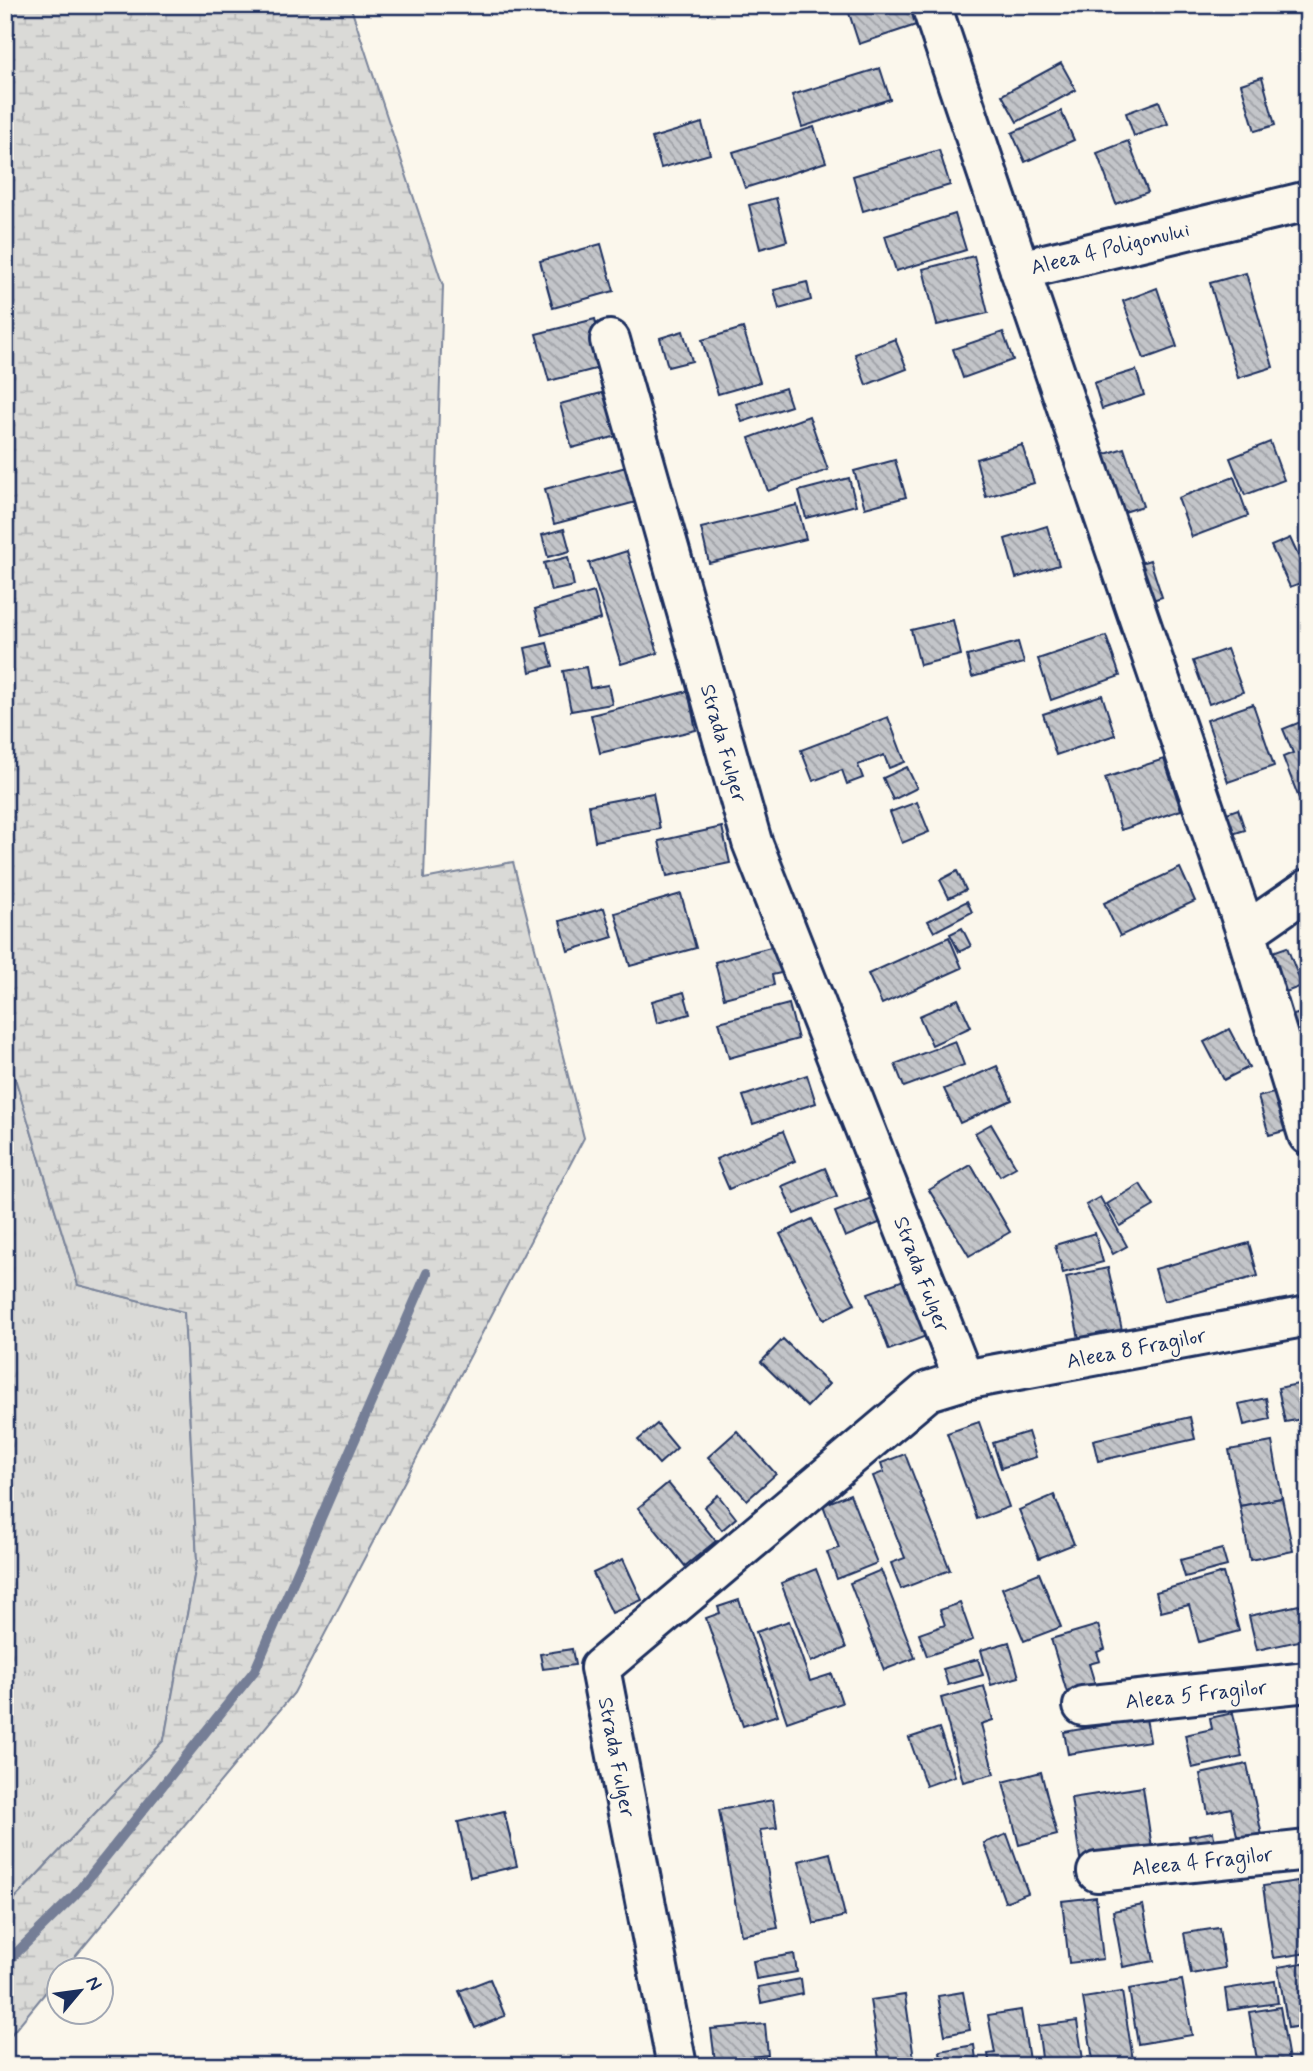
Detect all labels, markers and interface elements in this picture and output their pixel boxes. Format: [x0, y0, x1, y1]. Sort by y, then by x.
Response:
street label: Aleea 4 Poligonului [1028, 216, 1193, 282]
street label: Strada Fulger [693, 681, 753, 806]
street label: Strada Fulger [886, 1213, 956, 1336]
street label: Aleea 8 Fragilor [1064, 1322, 1209, 1377]
street label: Aleea 5 Fragilor [1124, 1674, 1269, 1717]
street label: Strada Fulger [591, 1695, 641, 1820]
street label: Aleea 4 Fragilor [1130, 1841, 1274, 1884]
north arrow [46, 1955, 116, 2025]
text: N [80, 1972, 108, 1995]

